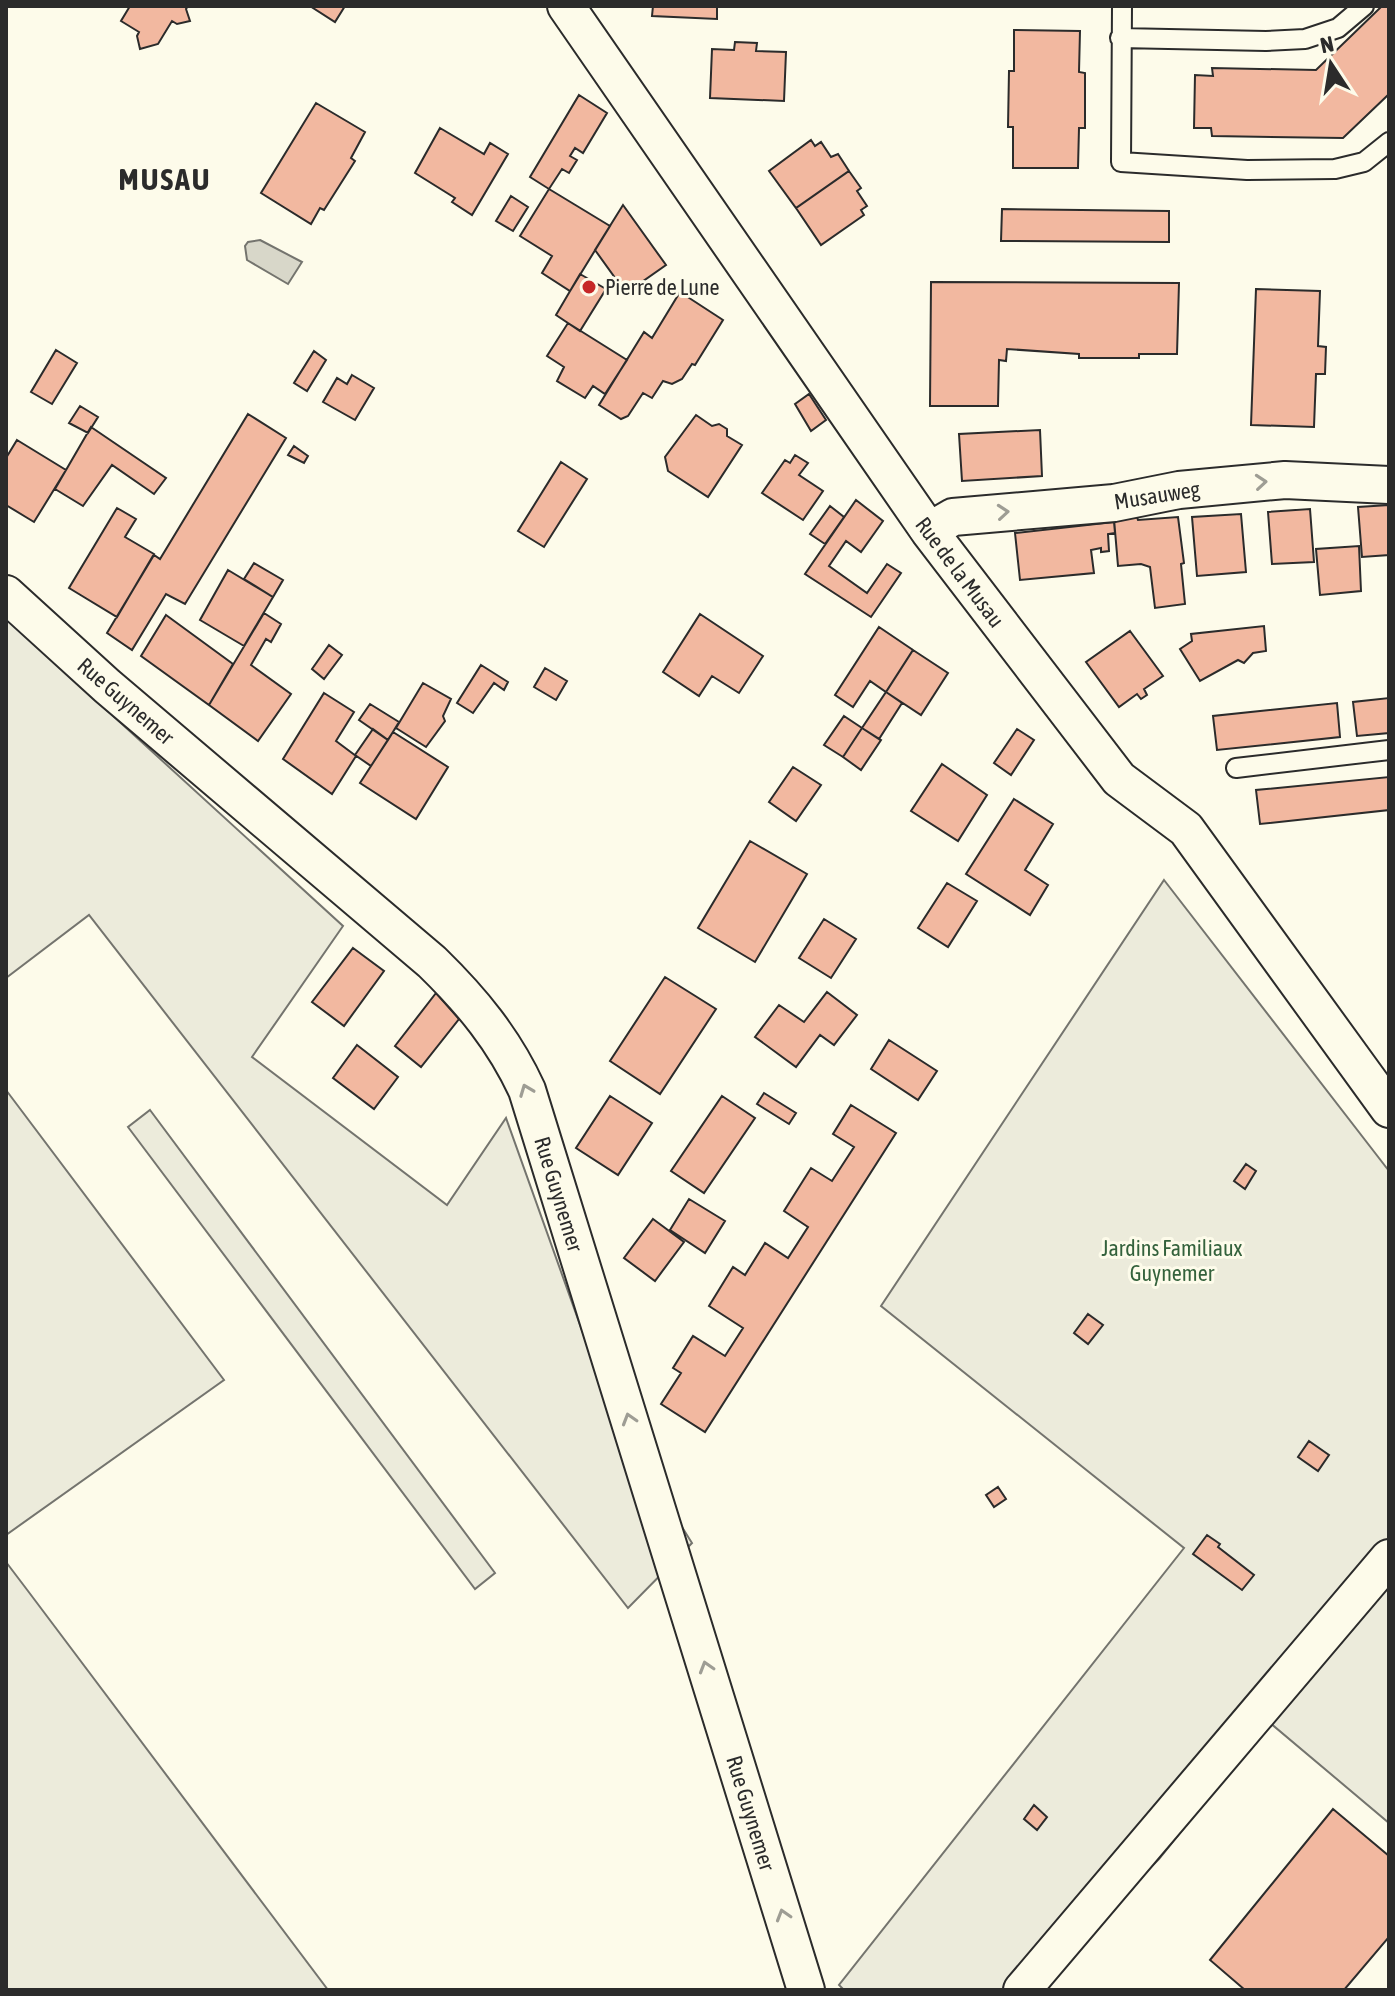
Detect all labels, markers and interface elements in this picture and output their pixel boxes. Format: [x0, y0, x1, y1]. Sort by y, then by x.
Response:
north arrow [1291, 24, 1371, 104]
text: N [1318, 30, 1336, 59]
district label: MUSAU [119, 162, 211, 196]
place label: Pierre de Lune [605, 274, 720, 300]
marker: Pierre de Lune [580, 278, 598, 296]
one-way arrow [1255, 474, 1268, 491]
street label: Musauweg [1112, 475, 1202, 515]
one-way arrow [997, 504, 1010, 521]
street label: Rue de la Musau [910, 512, 1010, 632]
street label: Rue Guynemer [73, 652, 180, 750]
one-way arrow [519, 1084, 536, 1098]
street label: Rue Guynemer [529, 1133, 589, 1255]
park label: Jardins Familiaux Guynemer [1102, 1235, 1243, 1286]
one-way arrow [622, 1412, 638, 1426]
one-way arrow [699, 1661, 715, 1675]
street label: Rue Guynemer [721, 1752, 781, 1874]
one-way arrow [776, 1909, 792, 1923]

